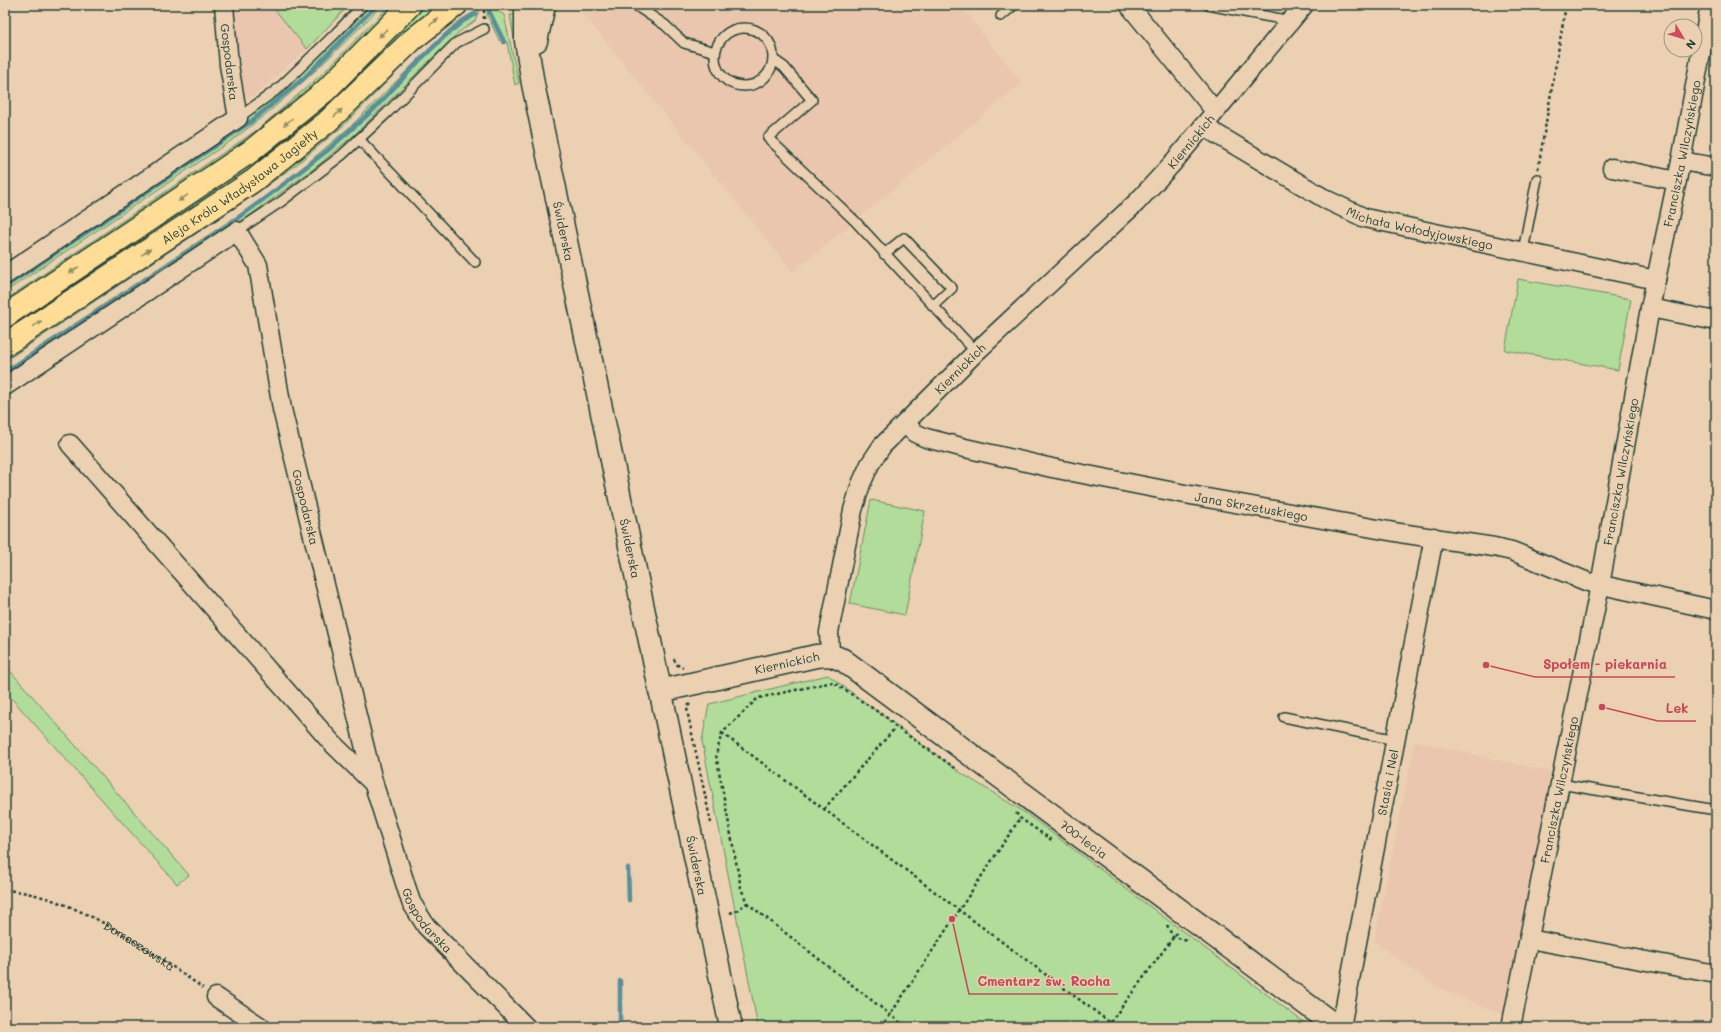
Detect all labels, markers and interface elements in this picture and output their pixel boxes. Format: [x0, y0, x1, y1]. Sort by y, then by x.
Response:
one-way arrow [428, 18, 439, 26]
north arrow [1663, 18, 1703, 58]
street label: Gospodarska [217, 23, 243, 101]
one-way arrow [378, 28, 387, 38]
text: N [1683, 37, 1700, 52]
street label: Franciszka Wilczyńskiego [1659, 79, 1704, 228]
one-way arrow [333, 109, 342, 118]
street label: Kiernickich [1163, 111, 1218, 172]
one-way arrow [283, 118, 294, 126]
street label: Aleja Króla Władysława Jagiełły [158, 125, 320, 247]
one-way arrow [177, 194, 188, 202]
street label: Świderska [550, 200, 578, 262]
street label: Michała Wołodyjowskiego [1344, 202, 1494, 253]
one-way arrow [141, 248, 151, 256]
one-way arrow [69, 266, 79, 274]
one-way arrow [32, 320, 43, 328]
street label: Kiernickich [931, 339, 989, 397]
street label: Franciszka Wilczyńskiego [1599, 397, 1642, 547]
street label: Gospodarska [289, 468, 323, 547]
street label: Jana Skrzetuskiego [1193, 488, 1309, 524]
street label: Świderska [616, 517, 645, 580]
street label: Kiernickich [753, 647, 821, 678]
callout: Społem - piekarnia [1535, 652, 1675, 677]
text: Społem - piekarnia [1543, 655, 1667, 672]
callout: Lek [1658, 696, 1696, 721]
text: Lek [1666, 699, 1688, 716]
street label: Franciszka Wilczyńskiego [1536, 715, 1581, 864]
street label: Stasia i Nel [1373, 748, 1402, 817]
street label: 700-lecia [1057, 816, 1111, 862]
street label: Świderska [683, 834, 711, 897]
street label: Gospodarska [399, 886, 456, 956]
street label: Domaszewska [101, 917, 178, 974]
callout: Cmentarz św. Rocha [969, 969, 1118, 994]
text: Cmentarz św. Rocha [977, 972, 1111, 989]

